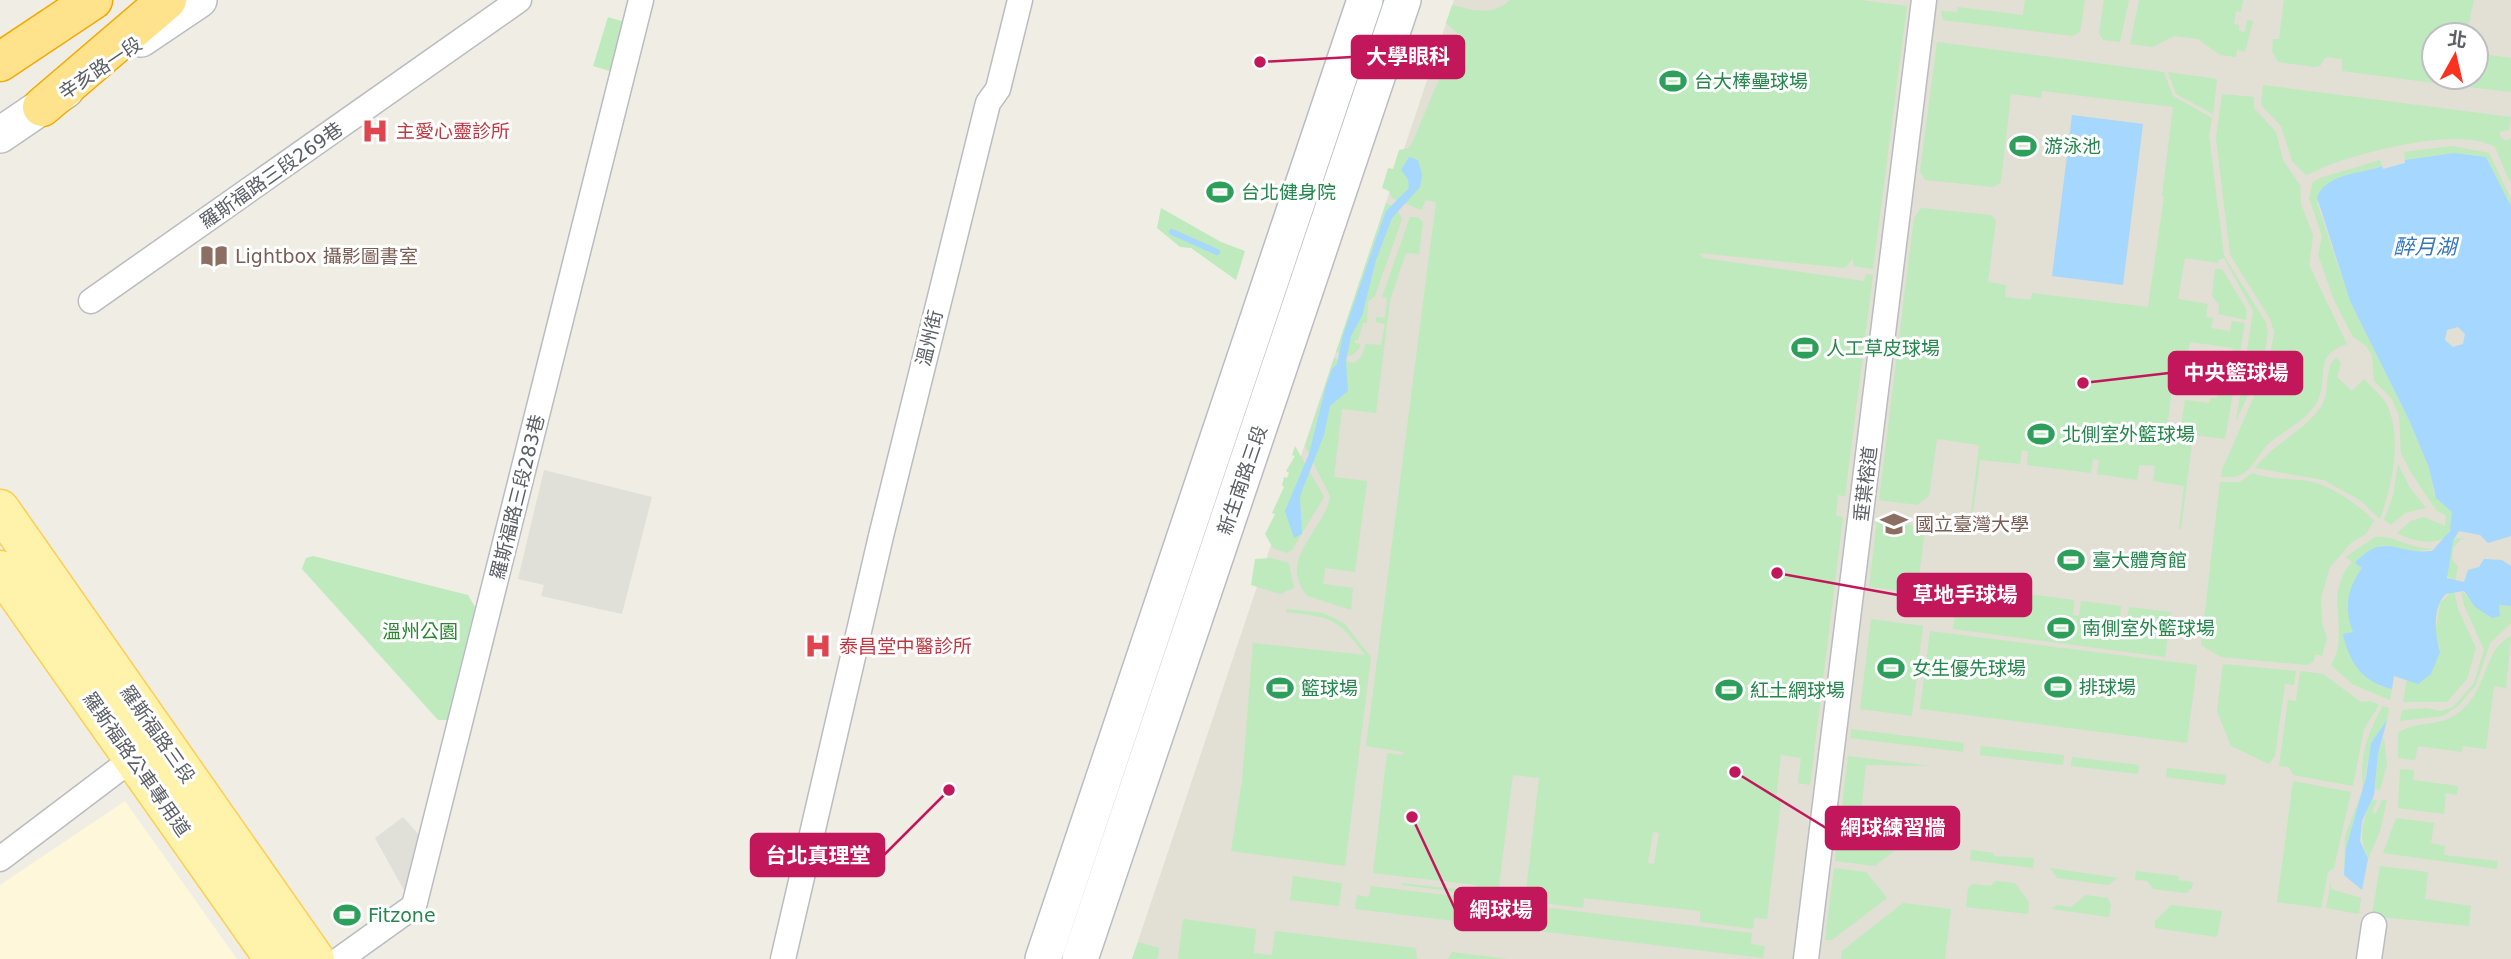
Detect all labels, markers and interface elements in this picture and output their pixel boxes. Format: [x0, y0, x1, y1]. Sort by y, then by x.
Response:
north arrow [2420, 21, 2490, 91]
text: 北 [2446, 27, 2468, 51]
street label: 辛亥路一段 [54, 32, 146, 104]
callout: 大學眼科 [1352, 36, 1464, 78]
text: 大學眼科 [1366, 45, 1450, 69]
sports icon: 台大棒壘球場 [1658, 66, 1688, 96]
place label: 台大棒壘球場 [1694, 70, 1808, 92]
hospital icon: 主愛心靈診所 [360, 116, 390, 146]
street label: 羅斯福路三段269巷 [195, 117, 347, 233]
place label: 主愛心靈診所 [396, 120, 510, 142]
sports icon: 游泳池 [2008, 131, 2038, 161]
place label: 游泳池 [2044, 135, 2101, 157]
sports icon: 台北健身院 [1205, 177, 1235, 207]
place label: 台北健身院 [1241, 181, 1336, 203]
water label: 醉月湖 [2394, 235, 2459, 259]
library icon: Lightbox 攝影圖書室 [199, 241, 229, 271]
place label: Lightbox 攝影圖書室 [235, 245, 418, 267]
street label: 溫州街 [911, 308, 947, 368]
sports icon: 人工草皮球場 [1790, 333, 1820, 363]
place label: 人工草皮球場 [1826, 337, 1940, 359]
callout: 中央籃球場 [2169, 352, 2302, 394]
text: 中央籃球場 [2184, 361, 2289, 385]
street label: 羅斯福路三段283巷 [486, 412, 548, 582]
sports icon: 北側室外籃球場 [2026, 419, 2056, 449]
street label: 新生南路三段 [1213, 423, 1271, 537]
place label: 北側室外籃球場 [2062, 423, 2195, 445]
street label: 垂葉榕道 [1849, 445, 1881, 523]
school or university icon: 國立臺灣大學 [1879, 509, 1909, 539]
place label: 國立臺灣大學 [1915, 513, 2029, 535]
sports icon: 臺大體育館 [2056, 545, 2086, 575]
place label: 臺大體育館 [2092, 549, 2187, 571]
callout: 草地手球場 [1898, 574, 2031, 616]
text: 草地手球場 [1913, 583, 2018, 607]
sports icon: 南側室外籃球場 [2046, 613, 2076, 643]
place label: 南側室外籃球場 [2082, 617, 2215, 639]
park label: 溫州公園 [382, 620, 458, 642]
hospital icon: 泰昌堂中醫診所 [803, 631, 833, 661]
place label: 泰昌堂中醫診所 [839, 635, 972, 657]
sports icon: 女生優先球場 [1876, 653, 1906, 683]
place label: 女生優先球場 [1912, 657, 2026, 679]
sports icon: 排球場 [2043, 672, 2073, 702]
sports icon: 籃球場 [1265, 673, 1295, 703]
sports icon: 紅土網球場 [1714, 675, 1744, 705]
place label: 排球場 [2079, 676, 2136, 698]
place label: 籃球場 [1301, 677, 1358, 699]
place label: 紅土網球場 [1750, 679, 1845, 701]
street label: 羅斯福路三段 [116, 681, 200, 787]
street label: 羅斯福路公車專用道 [79, 688, 195, 840]
callout: 網球練習牆 [1826, 807, 1959, 849]
text: 網球練習牆 [1841, 816, 1946, 840]
callout: 台北真理堂 [751, 834, 884, 876]
text: 台北真理堂 [766, 844, 871, 868]
callout: 網球場 [1455, 888, 1546, 930]
text: 網球場 [1470, 898, 1533, 922]
sports icon: Fitzone [332, 900, 362, 930]
place label: Fitzone [368, 904, 436, 926]

